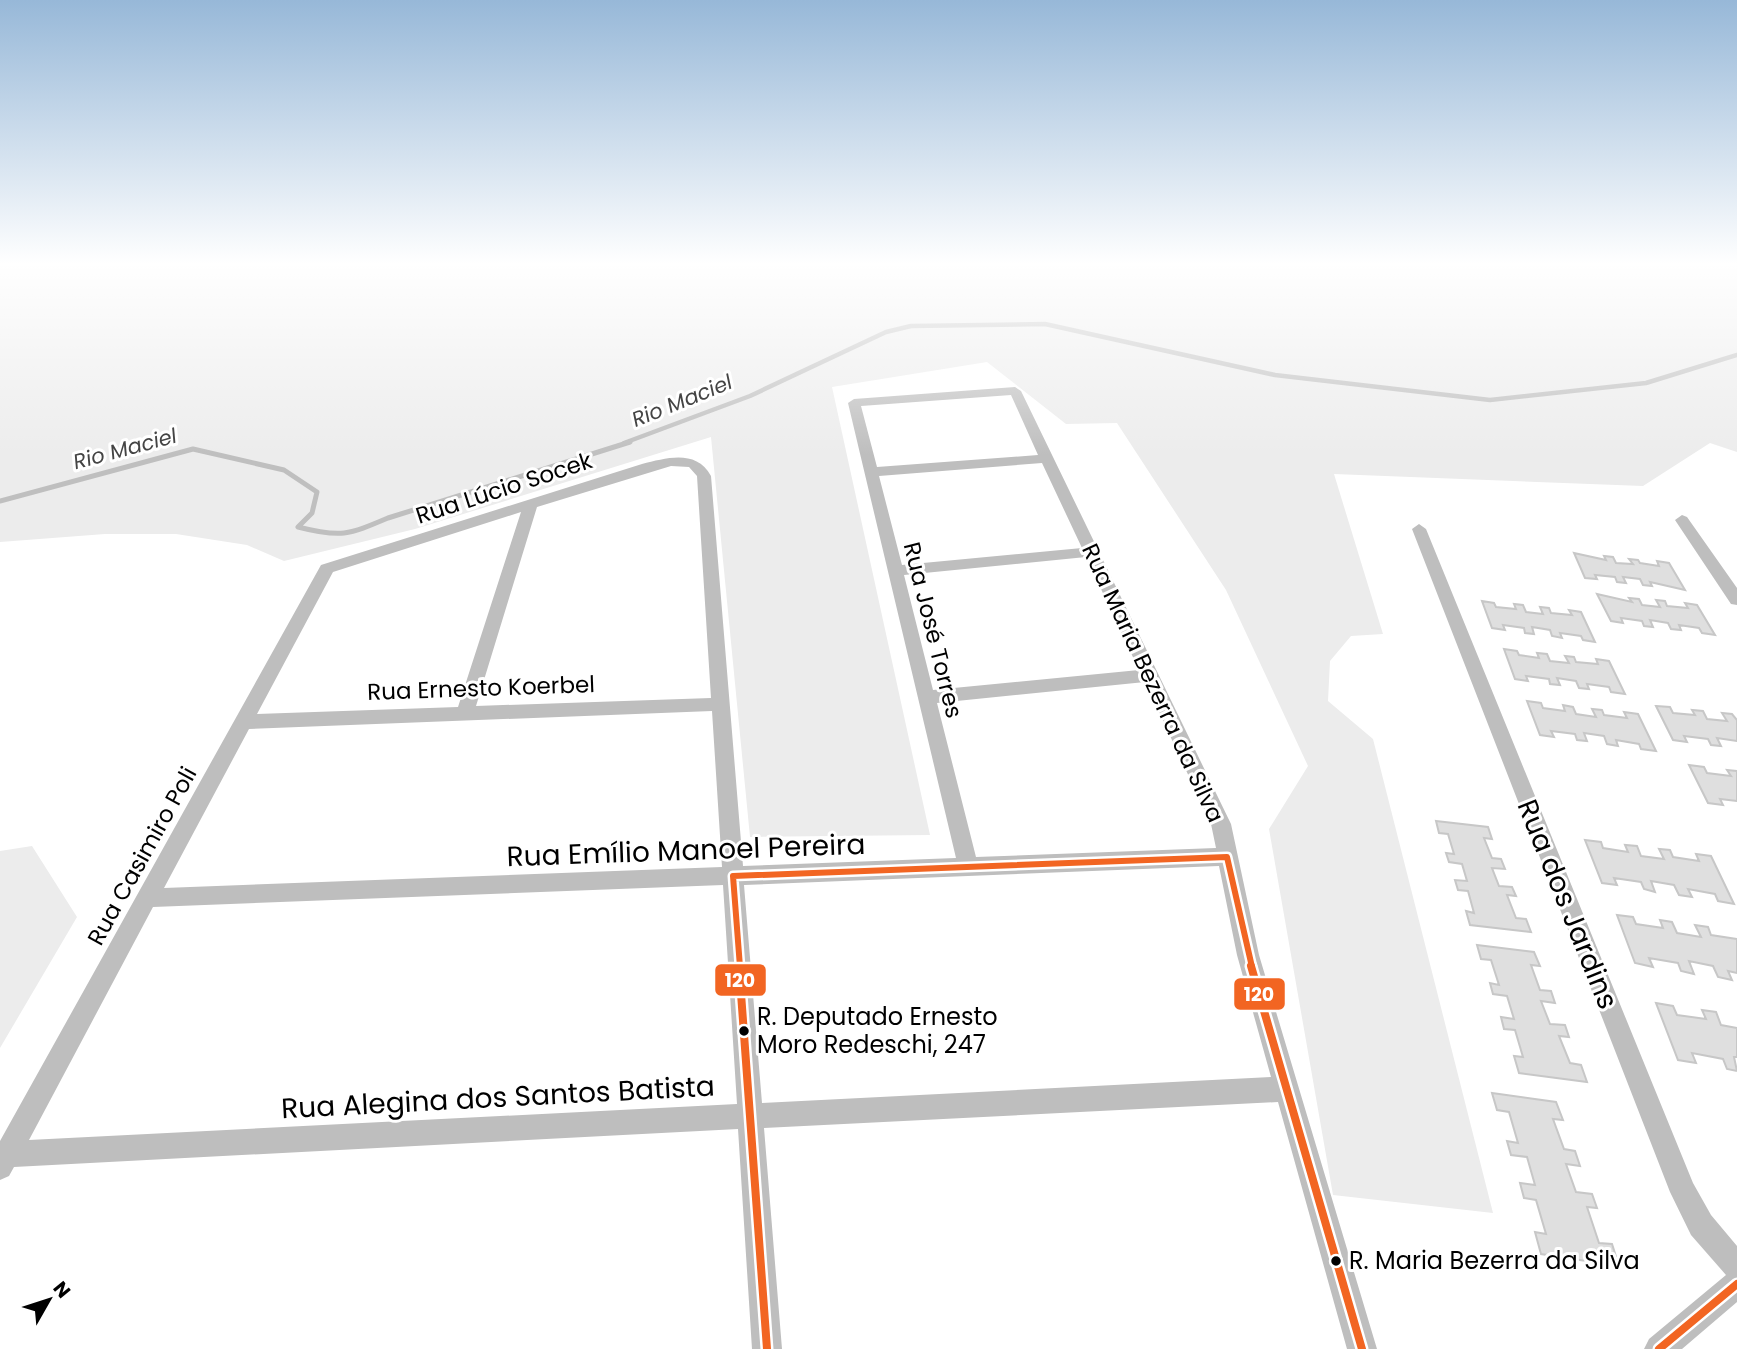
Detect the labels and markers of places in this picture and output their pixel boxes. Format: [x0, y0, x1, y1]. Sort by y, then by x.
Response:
place label: R. Deputado Ernesto Moro Redeschi, 247 [757, 1000, 998, 1061]
marker: R. Deputado Ernesto Moro Redeschi, 247 [737, 1024, 751, 1038]
place label: R. Maria Bezerra da Silva [1349, 1244, 1640, 1277]
marker: R. Maria Bezerra da Silva [1329, 1254, 1343, 1268]

